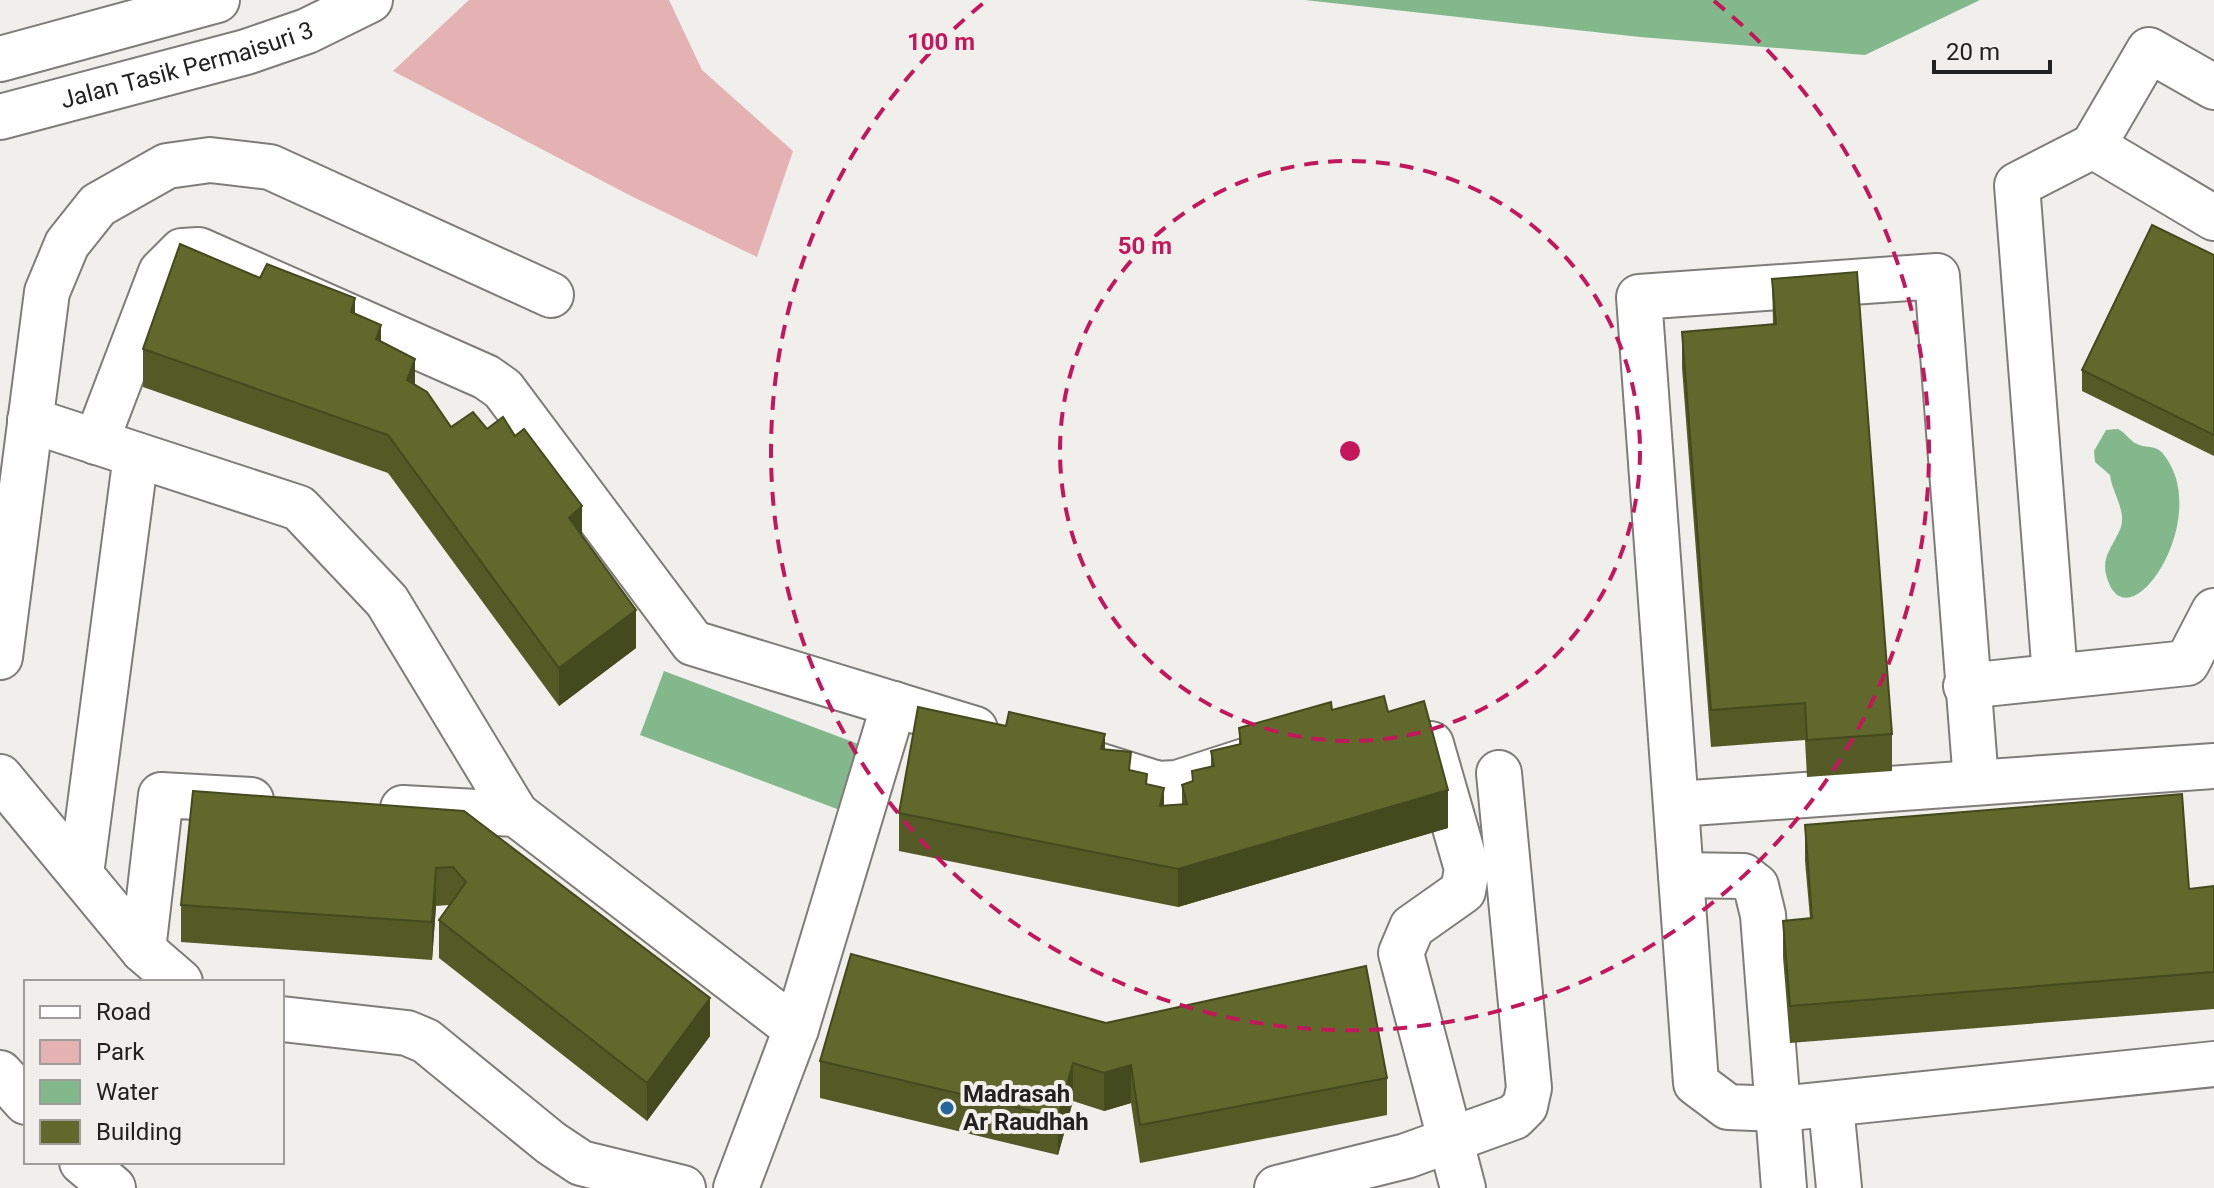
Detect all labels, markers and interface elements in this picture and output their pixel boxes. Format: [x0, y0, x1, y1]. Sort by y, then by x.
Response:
street label: Jalan Tasik Permaisuri 3 [58, 16, 317, 114]
scale bar [1934, 24, 2050, 74]
text: 100 m [907, 28, 975, 56]
text: 20 m [1946, 38, 2000, 66]
text: 50 m [1118, 232, 1172, 260]
centre of rings [1336, 437, 1364, 465]
legend [24, 980, 284, 1164]
text: Road [96, 998, 151, 1026]
text: Park [96, 1038, 145, 1066]
text: Water [96, 1078, 159, 1106]
place label: Madrasah Ar Raudhah [963, 1080, 1089, 1136]
marker: Madrasah Ar Raudhah [938, 1099, 956, 1117]
text: Building [96, 1118, 182, 1146]

